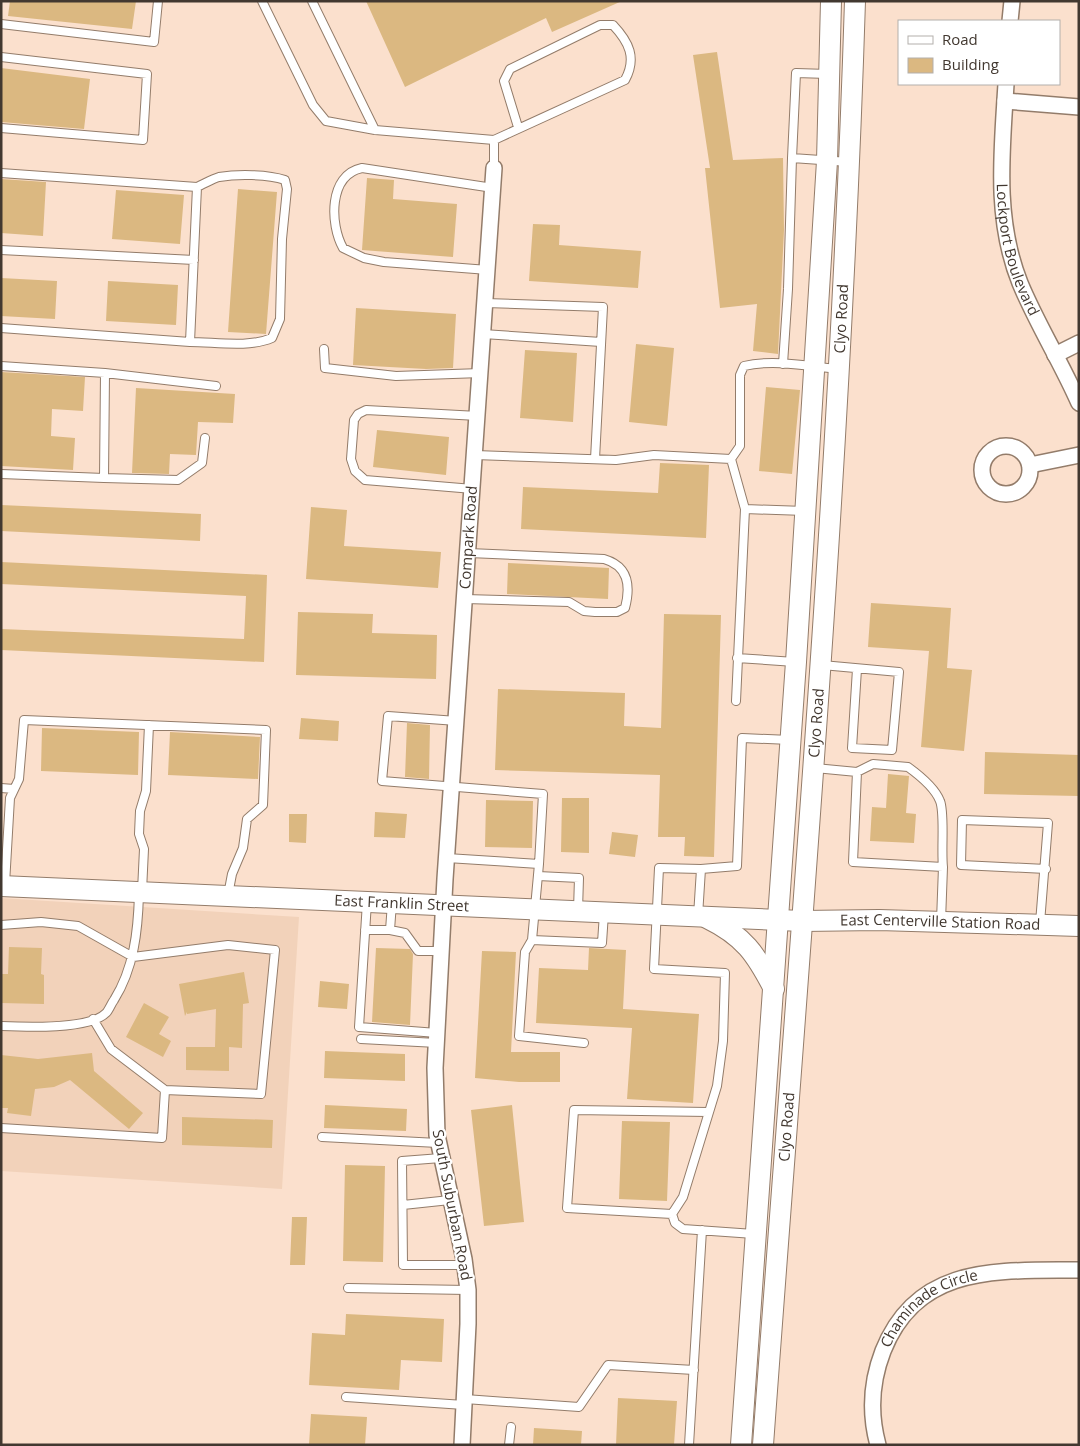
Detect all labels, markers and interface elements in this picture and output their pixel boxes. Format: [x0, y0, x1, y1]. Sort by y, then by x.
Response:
legend [898, 20, 1060, 85]
text: Road [942, 29, 978, 49]
text: Building [942, 54, 999, 74]
street label: Lockport Boulevard [993, 183, 1045, 319]
street label: Clyo Road [829, 283, 852, 354]
street label: Compark Road [454, 485, 481, 590]
street label: Clyo Road [803, 688, 828, 758]
street label: East Franklin Street [334, 890, 470, 915]
street label: East Centerville Station Road [840, 909, 1041, 934]
street label: Clyo Road [773, 1091, 798, 1162]
street label: South Suburban Road [429, 1128, 477, 1282]
street label: Chaminade Circle [875, 1264, 979, 1350]

